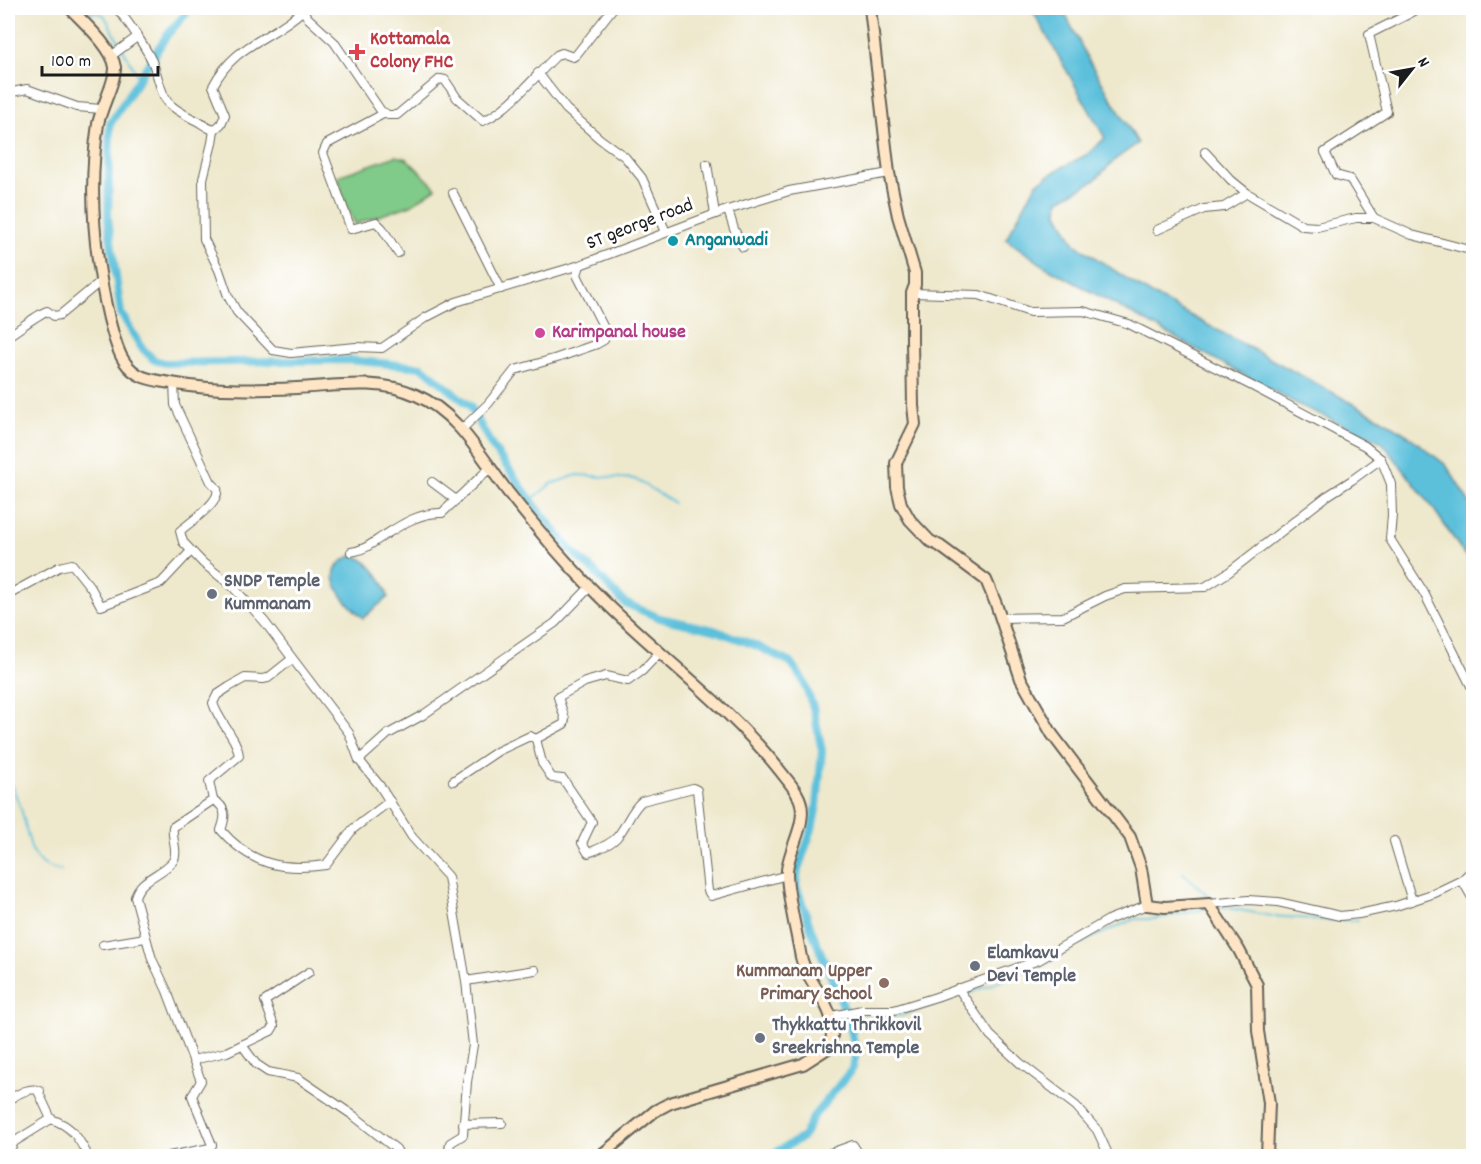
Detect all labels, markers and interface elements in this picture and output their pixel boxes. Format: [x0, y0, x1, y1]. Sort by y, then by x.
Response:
place label: Kottamala Colony FHC [370, 26, 454, 77]
scale bar [42, 39, 158, 77]
north arrow [1382, 39, 1442, 99]
marker: Kottamala Colony FHC [348, 43, 366, 61]
text: 100 m [51, 50, 91, 75]
text: N [1411, 53, 1435, 72]
street label: ST george road [582, 192, 698, 258]
place label: Anganwadi [685, 227, 768, 255]
marker: Anganwadi [666, 234, 680, 248]
place label: Karimpanal house [552, 319, 686, 347]
marker: Karimpanal house [533, 326, 547, 340]
place label: SNDP Temple Kummanam [224, 568, 320, 619]
marker: SNDP Temple Kummanam [205, 587, 219, 601]
place label: Elamkavu Devi Temple [987, 940, 1076, 991]
place label: Kummanam Upper Primary School [736, 958, 873, 1009]
marker: Elamkavu Devi Temple [968, 959, 982, 973]
marker: Kummanam Upper Primary School [877, 976, 891, 990]
place label: Thykkattu Thrikkovil Sreekrishna Temple [772, 1012, 922, 1063]
marker: Thykkattu Thrikkovil Sreekrishna Temple [753, 1031, 767, 1045]

